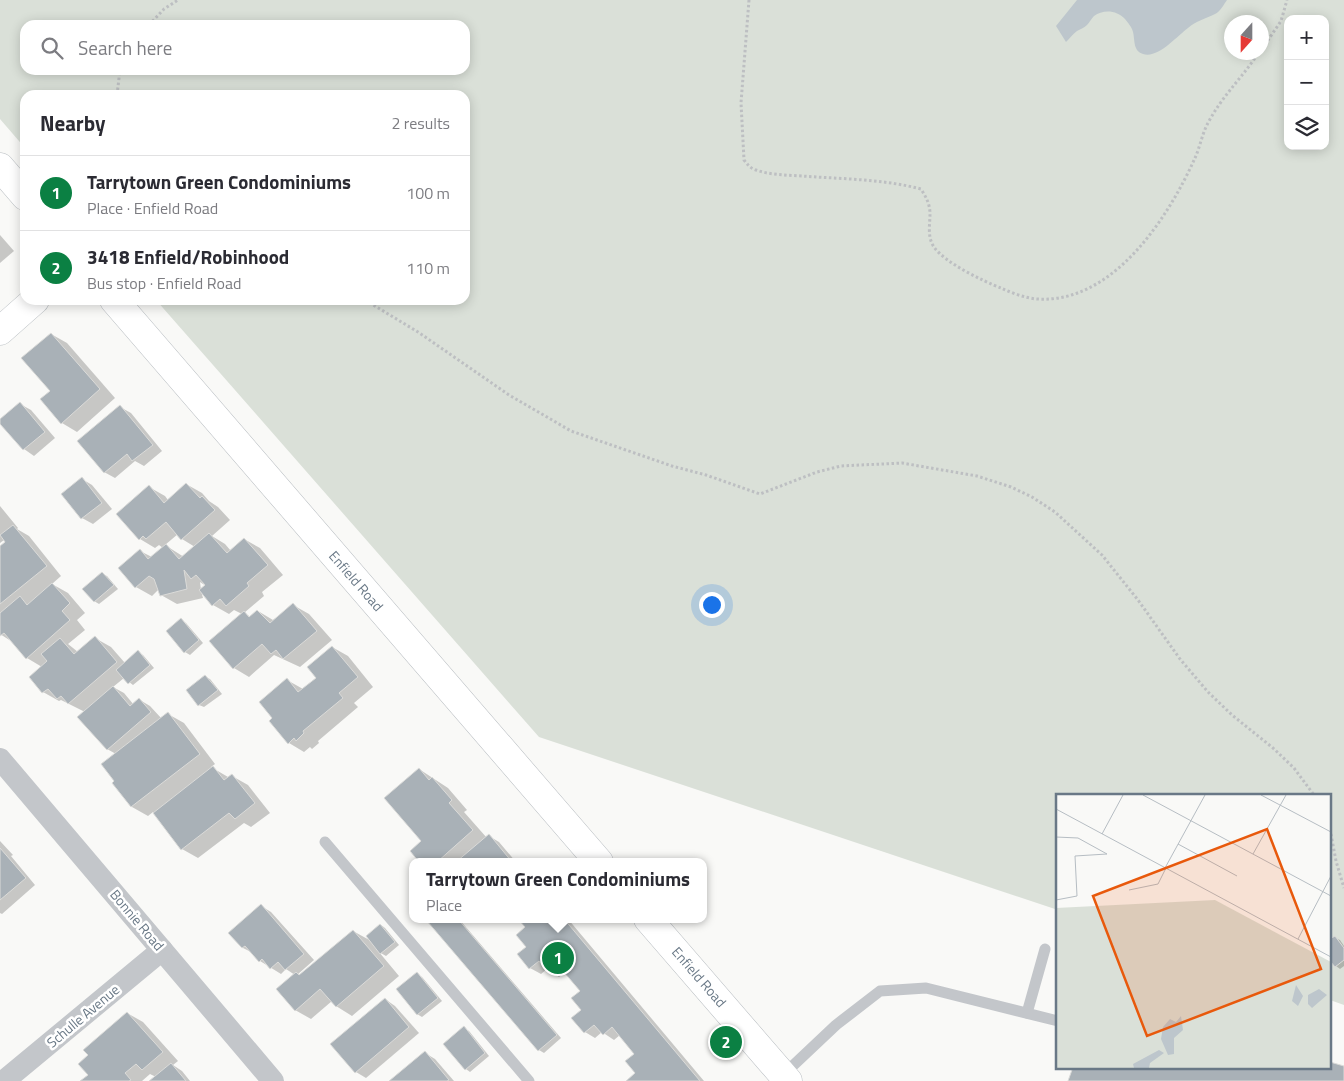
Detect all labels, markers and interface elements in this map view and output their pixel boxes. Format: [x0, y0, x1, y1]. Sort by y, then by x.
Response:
north arrow [1224, 15, 1269, 60]
map controls [1284, 15, 1329, 150]
button: + [1284, 15, 1329, 60]
search box [20, 20, 470, 75]
text: Search here [78, 33, 172, 62]
icon: search [38, 34, 66, 62]
button: − [1284, 60, 1329, 105]
button: layers [1284, 105, 1329, 150]
text: Nearby [40, 107, 105, 139]
text: 2 results [391, 111, 450, 135]
text: Tarrytown Green Condominiums [87, 167, 351, 196]
text: 1 [52, 181, 60, 205]
text: 100 m [406, 181, 450, 205]
text: Place · Enfield Road [87, 196, 218, 220]
text: 3418 Enfield/Robinhood [87, 242, 289, 271]
text: 2 [52, 256, 60, 280]
text: 110 m [406, 256, 450, 280]
text: Bus stop · Enfield Road [87, 271, 241, 295]
street label: Enfield Road [324, 546, 389, 616]
your location [699, 592, 725, 618]
inset map [1056, 794, 1332, 1068]
popup [409, 858, 707, 923]
text: Tarrytown Green Condominiums [426, 864, 690, 893]
street label: Bonnie Road [105, 884, 169, 955]
text: Place [426, 893, 462, 917]
pin: 1 [542, 939, 574, 977]
street label: Enfield Road [667, 942, 732, 1012]
street label: Schulle Avenue [42, 979, 124, 1052]
pin: 2 [710, 1023, 742, 1061]

